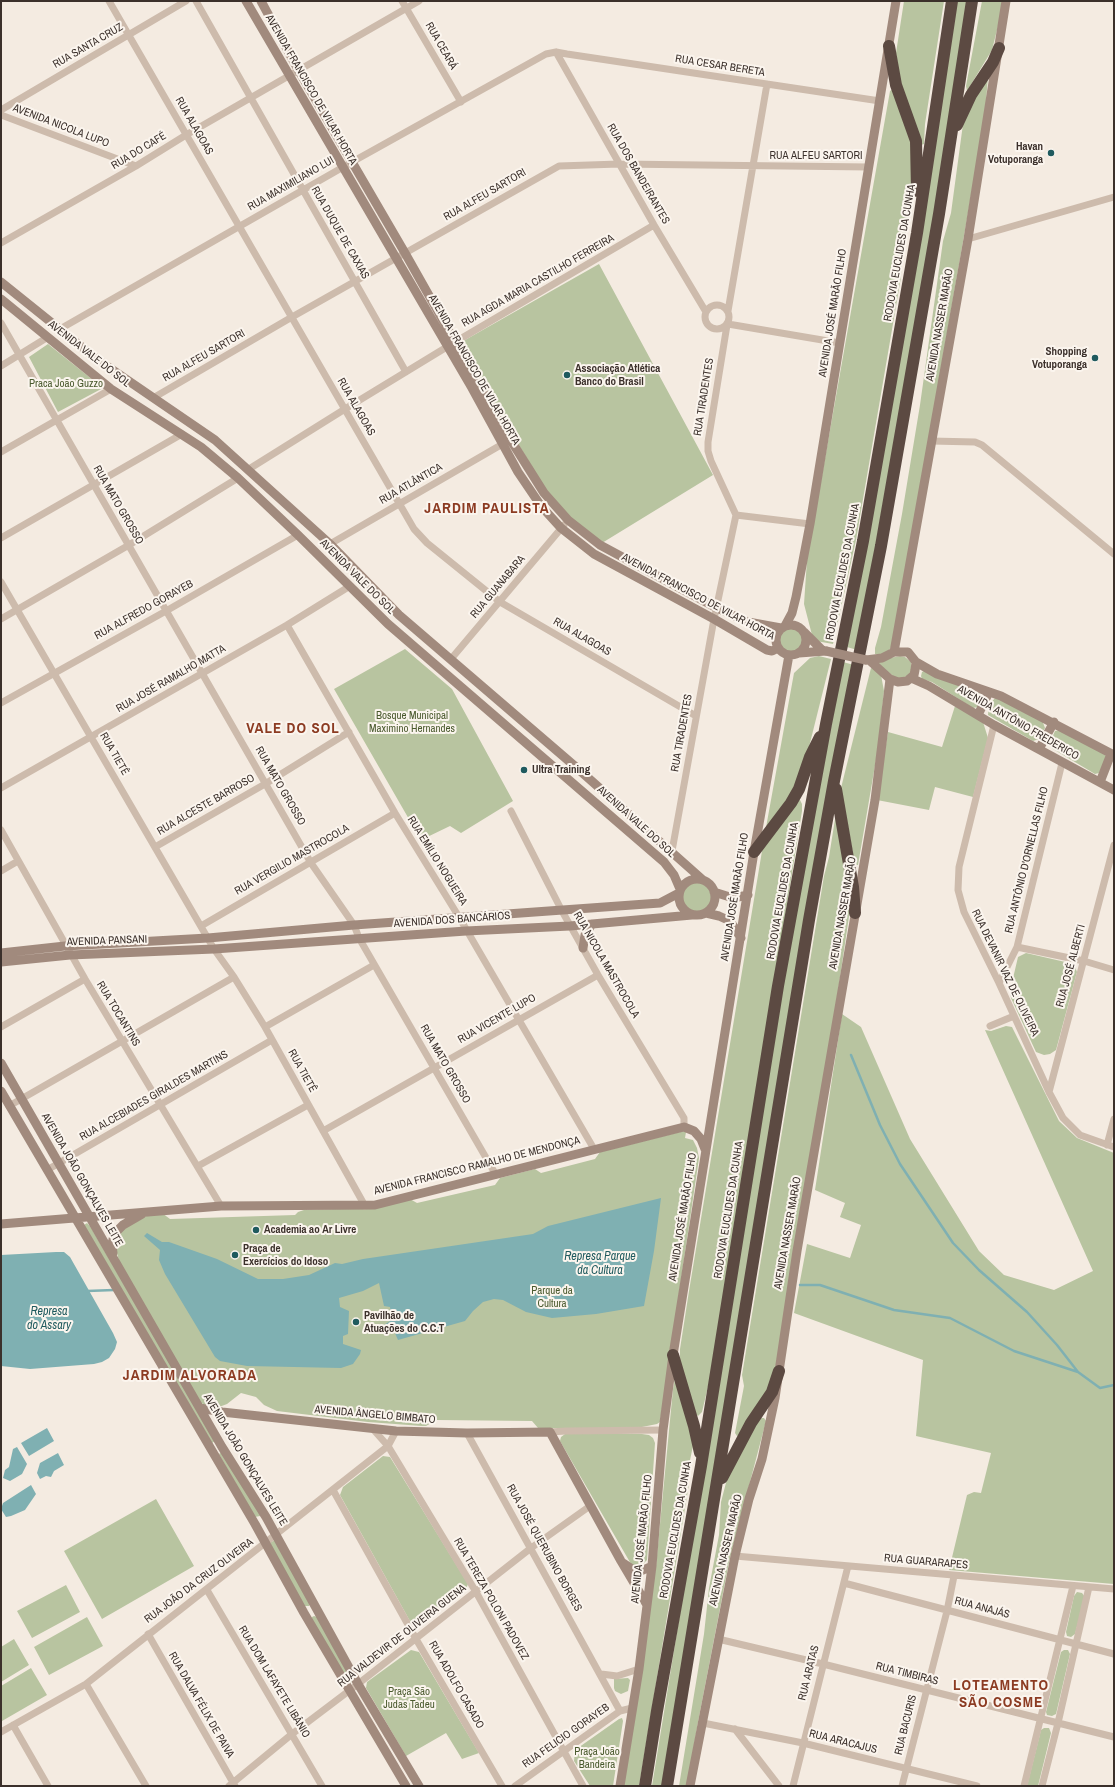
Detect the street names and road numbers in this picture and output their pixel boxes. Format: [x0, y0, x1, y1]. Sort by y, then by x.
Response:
street label: AVENIDA FRANCISCO DE VILAR HORTA [262, 12, 360, 168]
street label: RUA CEARÁ [422, 20, 460, 72]
street label: RUA SANTA CRUZ [51, 21, 125, 71]
street label: RUA CESAR BERETA [674, 52, 766, 80]
street label: RUA ALAGOAS [172, 95, 216, 157]
street label: AVENIDA NICOLA LUPO [11, 102, 111, 150]
street label: RUA DOS BANDEIRANTES [604, 121, 672, 227]
street label: RUA DO CAFÉ [109, 129, 169, 173]
street label: RUA ALFEU SARTORI [770, 149, 862, 163]
street label: RUA MAXIMILIANO LUI [246, 154, 336, 214]
street label: RUA ALFEU SARTORI [441, 166, 529, 224]
street label: RODOVIA EUCLIDES DA CUNHA [881, 183, 919, 323]
street label: RUA DUQUE DE CAXIAS [308, 184, 372, 282]
street label: RUA AGDA MARIA CASTILHO FERREIRA [459, 232, 617, 330]
street label: AVENIDA JOSÉ MARÃO FILHO [816, 248, 850, 378]
street label: AVENIDA NASSER MARÃO [924, 268, 956, 382]
street label: AVENIDA FRANCISCO DE VILAR HORTA [425, 292, 523, 448]
street label: AVENIDA VALE DO SOL [45, 318, 133, 390]
street label: RUA ALFEU SARTORI [160, 327, 248, 385]
street label: RUA TIRADENTES [691, 357, 717, 437]
street label: RUA ALAGOAS [334, 376, 378, 438]
street label: RUA ATLÂNTICA [377, 461, 445, 507]
street label: RUA MATO GROSSO [90, 463, 146, 547]
street label: RODOVIA EUCLIDES DA CUNHA [823, 503, 863, 641]
street label: AVENIDA VALE DO SOL [317, 537, 397, 617]
street label: AVENIDA FRANCISCO DE VILAR HORTA [619, 551, 777, 643]
street label: RUA GUANABARA [468, 553, 528, 621]
street label: RUA ALFREDO GORAYEB [92, 577, 196, 643]
street label: RUA ALAGOAS [551, 615, 613, 659]
street label: RUA JOSÉ RAMALHO MATTA [114, 642, 228, 716]
street label: AVENIDA ANTÔNIO FREDERICO [955, 683, 1081, 763]
street label: RUA TIRADENTES [669, 693, 695, 773]
street label: RUA TIETÊ [97, 730, 131, 778]
street label: RUA MATO GROSSO [252, 744, 308, 828]
street label: RUA ALCESTE BARROSO [155, 772, 257, 838]
street label: AVENIDA VALE DO SOL [594, 783, 678, 861]
street label: RUA ANTÔNIO D'ORNELLAS FILHO [1002, 785, 1052, 935]
street label: RUA EMÍLIO NOGUEIRA [404, 814, 470, 908]
street label: RODOVIA EUCLIDES DA CUNHA [764, 821, 802, 961]
street label: RUA VERGILIO MASTROCOLA [232, 822, 352, 898]
street label: AVENIDA JOSÉ MARÃO FILHO [718, 832, 752, 962]
street label: AVENIDA NASSER MARÃO [827, 856, 859, 970]
street label: RUA DEVANIR VAZ DE OLIVEIRA [968, 907, 1042, 1039]
street label: AVENIDA DOS BANCÁRIOS [393, 909, 511, 931]
street label: RUA NICOLA MASTROCOLA [570, 909, 642, 1021]
street label: RUA JOSÉ ALBERTI [1054, 923, 1088, 1009]
street label: AVENIDA PANSANI [67, 933, 147, 949]
street label: RUA TOCANTINS [93, 979, 143, 1049]
street label: RUA VICENTE LUPO [456, 991, 538, 1047]
street label: RUA MATO GROSSO [417, 1022, 473, 1106]
street label: RUA TIETÊ [285, 1047, 319, 1095]
street label: RUA ALCEBIADES GIRALDES MARTINS [77, 1048, 231, 1144]
street label: AVENIDA JOÃO GONÇALVES LEITE [38, 1111, 126, 1249]
street label: AVENIDA FRANCISCO RAMALHO DE MENDONÇA [373, 1134, 581, 1198]
street label: RODOVIA EUCLIDES DA CUNHA [712, 1140, 746, 1280]
street label: AVENIDA JOSÉ MARÃO FILHO [666, 1152, 700, 1282]
street label: AVENIDA NASSER MARÃO [772, 1176, 804, 1290]
street label: AVENIDA JOÃO GONÇALVES LEITE [200, 1392, 290, 1528]
street label: AVENIDA ÂNGELO BIMBATO [314, 1403, 436, 1427]
street label: RODOVIA EUCLIDES DA CUNHA [657, 1460, 695, 1600]
street label: AVENIDA JOSÉ MARÃO FILHO [629, 1474, 655, 1604]
street label: RUA JOSÉ QUERUBINO BORGES [503, 1482, 585, 1614]
street label: AVENIDA NASSER MARÃO [707, 1493, 745, 1607]
street label: RUA JOÃO DA CRUZ OLIVEIRA [142, 1536, 256, 1626]
street label: RUA TEREZA POLONI PADOVEZ [451, 1536, 531, 1662]
street label: RUA GUARARAPES [883, 1552, 969, 1572]
street label: RUA VALDEVIR DE OLIVEIRA GUENA [335, 1582, 469, 1690]
street label: RUA ANAJÁS [953, 1594, 1011, 1622]
street label: RUA DOM LAFAYETE LIBÂNIO [235, 1624, 313, 1740]
street label: RUA ADOLFO CASADO [425, 1639, 487, 1731]
street label: RUA ARATAS [796, 1644, 822, 1702]
street label: RUA DALVA FÉLIX DE PAIVA [165, 1650, 237, 1760]
street label: RUA TIMBIRAS [874, 1660, 940, 1688]
street label: RUA BACURIS [892, 1693, 920, 1757]
street label: RUA FELICIO GORAYEB [520, 1701, 612, 1771]
street label: RUA ARACAJUS [808, 1727, 878, 1757]

